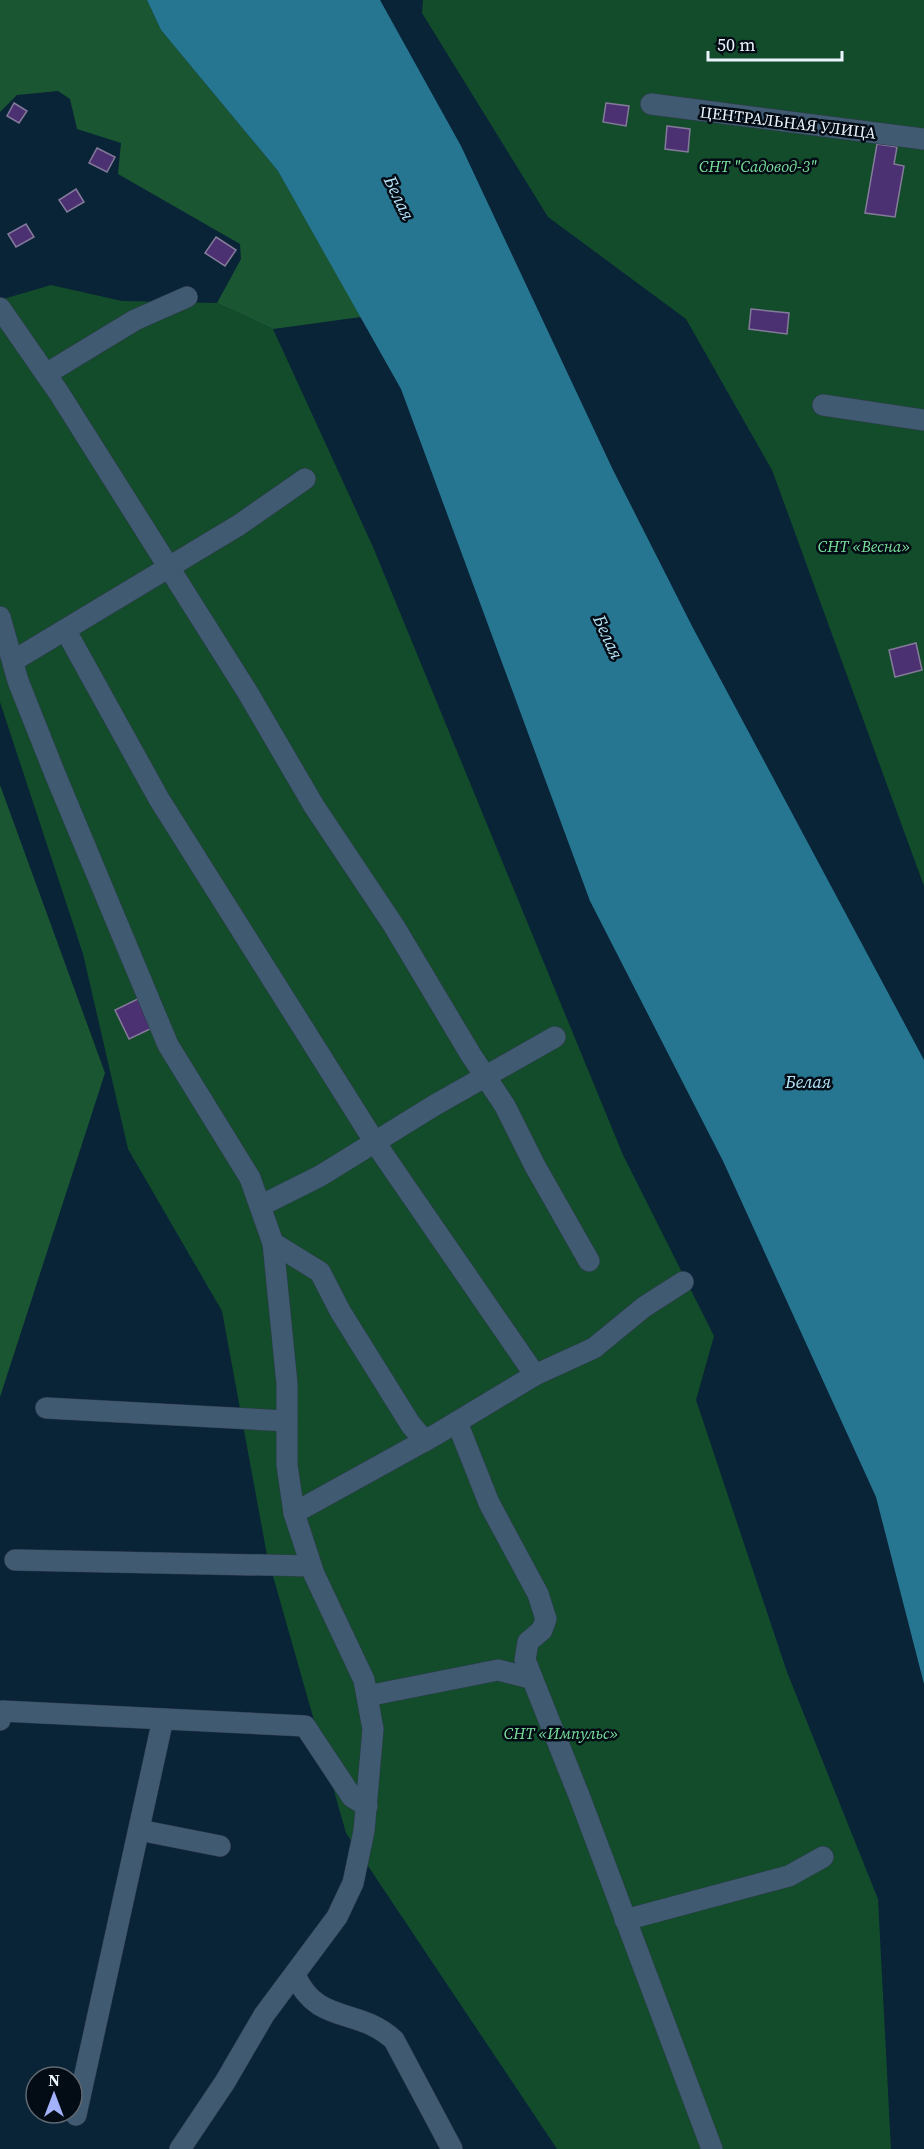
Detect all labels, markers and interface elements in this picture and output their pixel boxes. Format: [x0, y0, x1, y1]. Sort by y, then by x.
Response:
scale bar [708, 24, 842, 62]
text: 50 m [717, 32, 755, 57]
street label: ЦЕНТРАЛЬНАЯ УЛИЦА [699, 100, 878, 144]
park label: СНТ "Садовод-3" [699, 155, 817, 177]
water label: Белая [378, 171, 421, 224]
park label: СНТ «Весна» [818, 535, 910, 557]
water label: Белая [587, 610, 630, 663]
water label: Белая [784, 1069, 831, 1094]
park label: СНТ «Импульс» [504, 1722, 618, 1744]
north arrow [24, 2065, 84, 2125]
text: N [48, 2069, 60, 2091]

